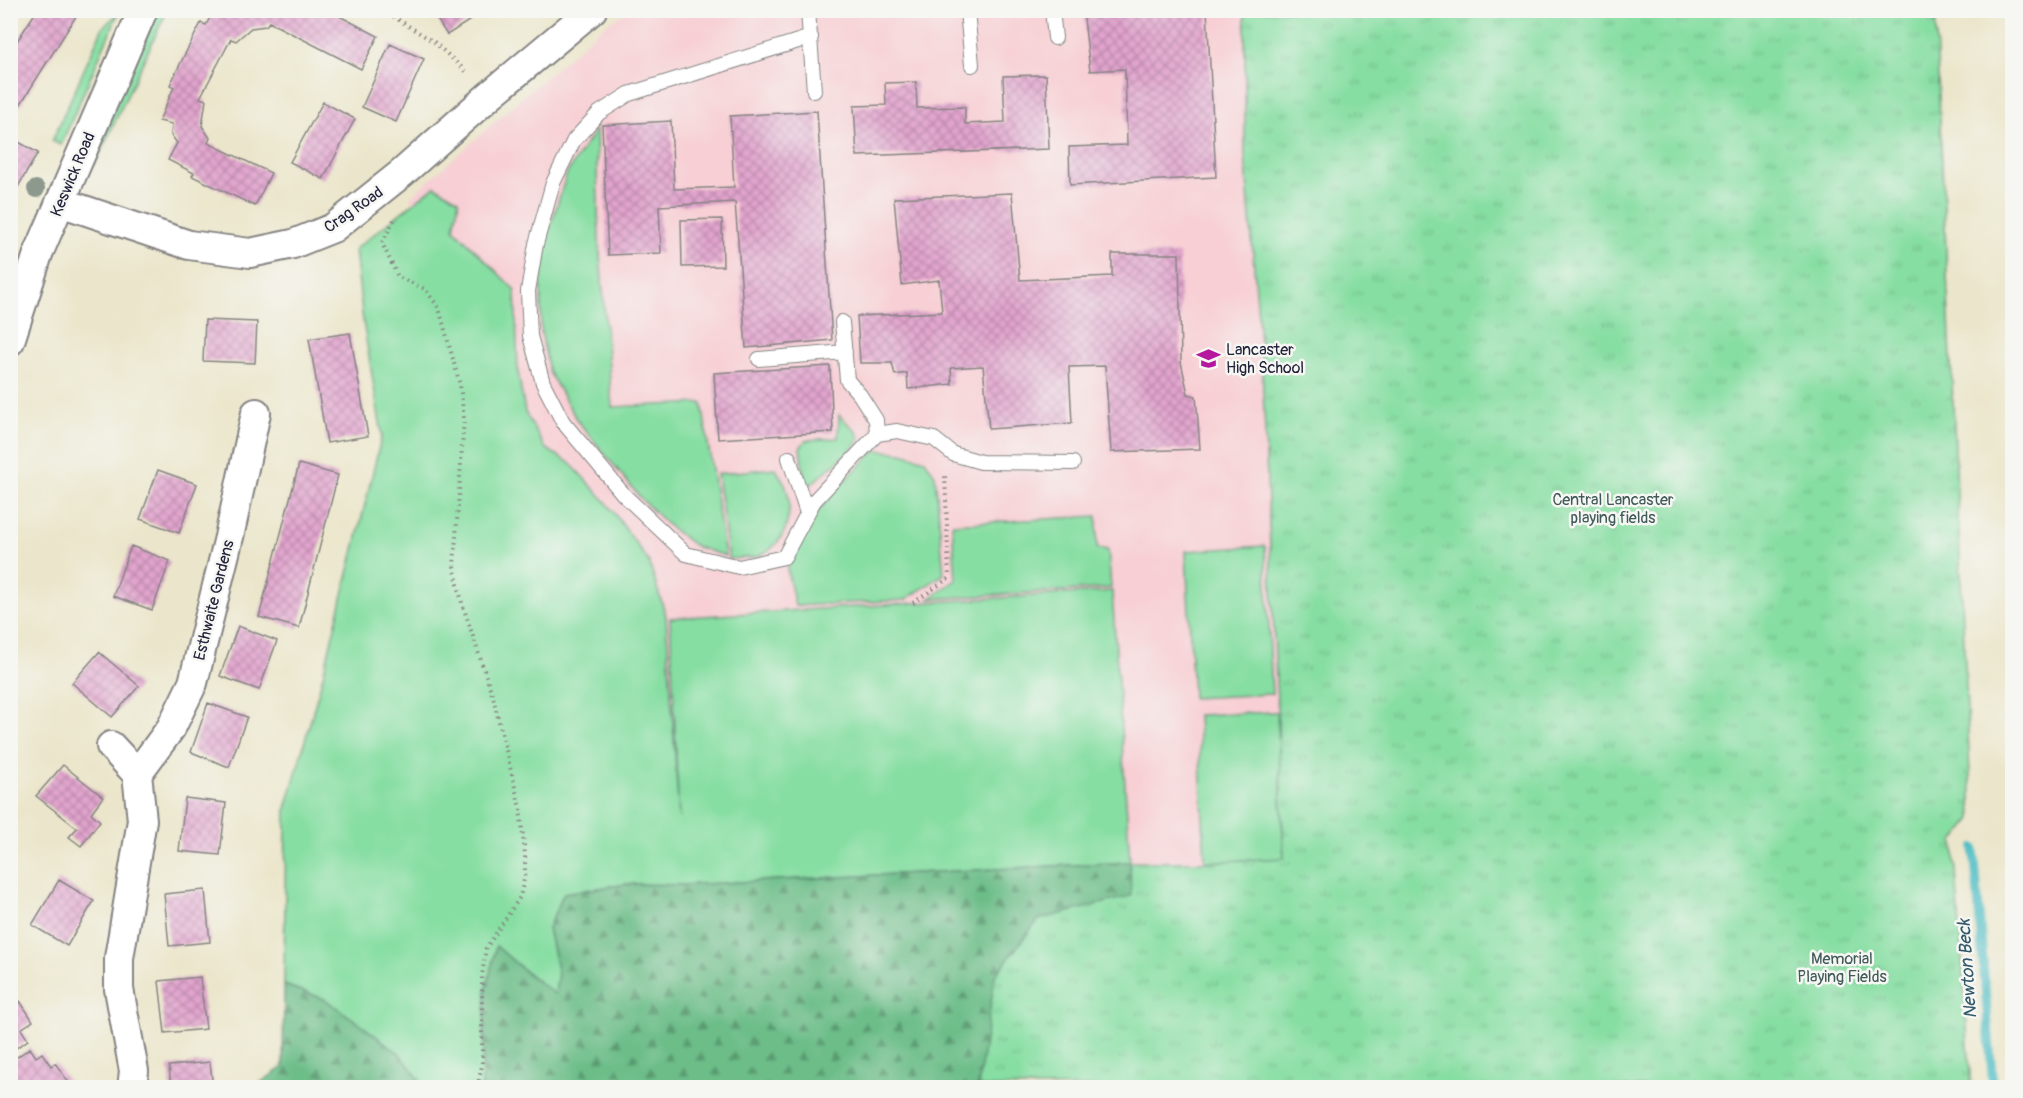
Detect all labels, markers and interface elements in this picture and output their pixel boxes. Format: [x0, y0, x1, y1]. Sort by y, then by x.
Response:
street label: Keswick Road [46, 129, 100, 220]
street label: Crag Road [320, 182, 387, 237]
place label: Lancaster High School [1226, 340, 1304, 378]
school or university icon: Lancaster High School [1195, 345, 1221, 371]
park label: Central Lancaster playing fields [1552, 490, 1674, 528]
street label: Esthwaite Gardens [189, 538, 239, 662]
water label: Newton Beck [1952, 917, 1982, 1020]
park label: Memorial Playing Fields [1797, 949, 1887, 987]

